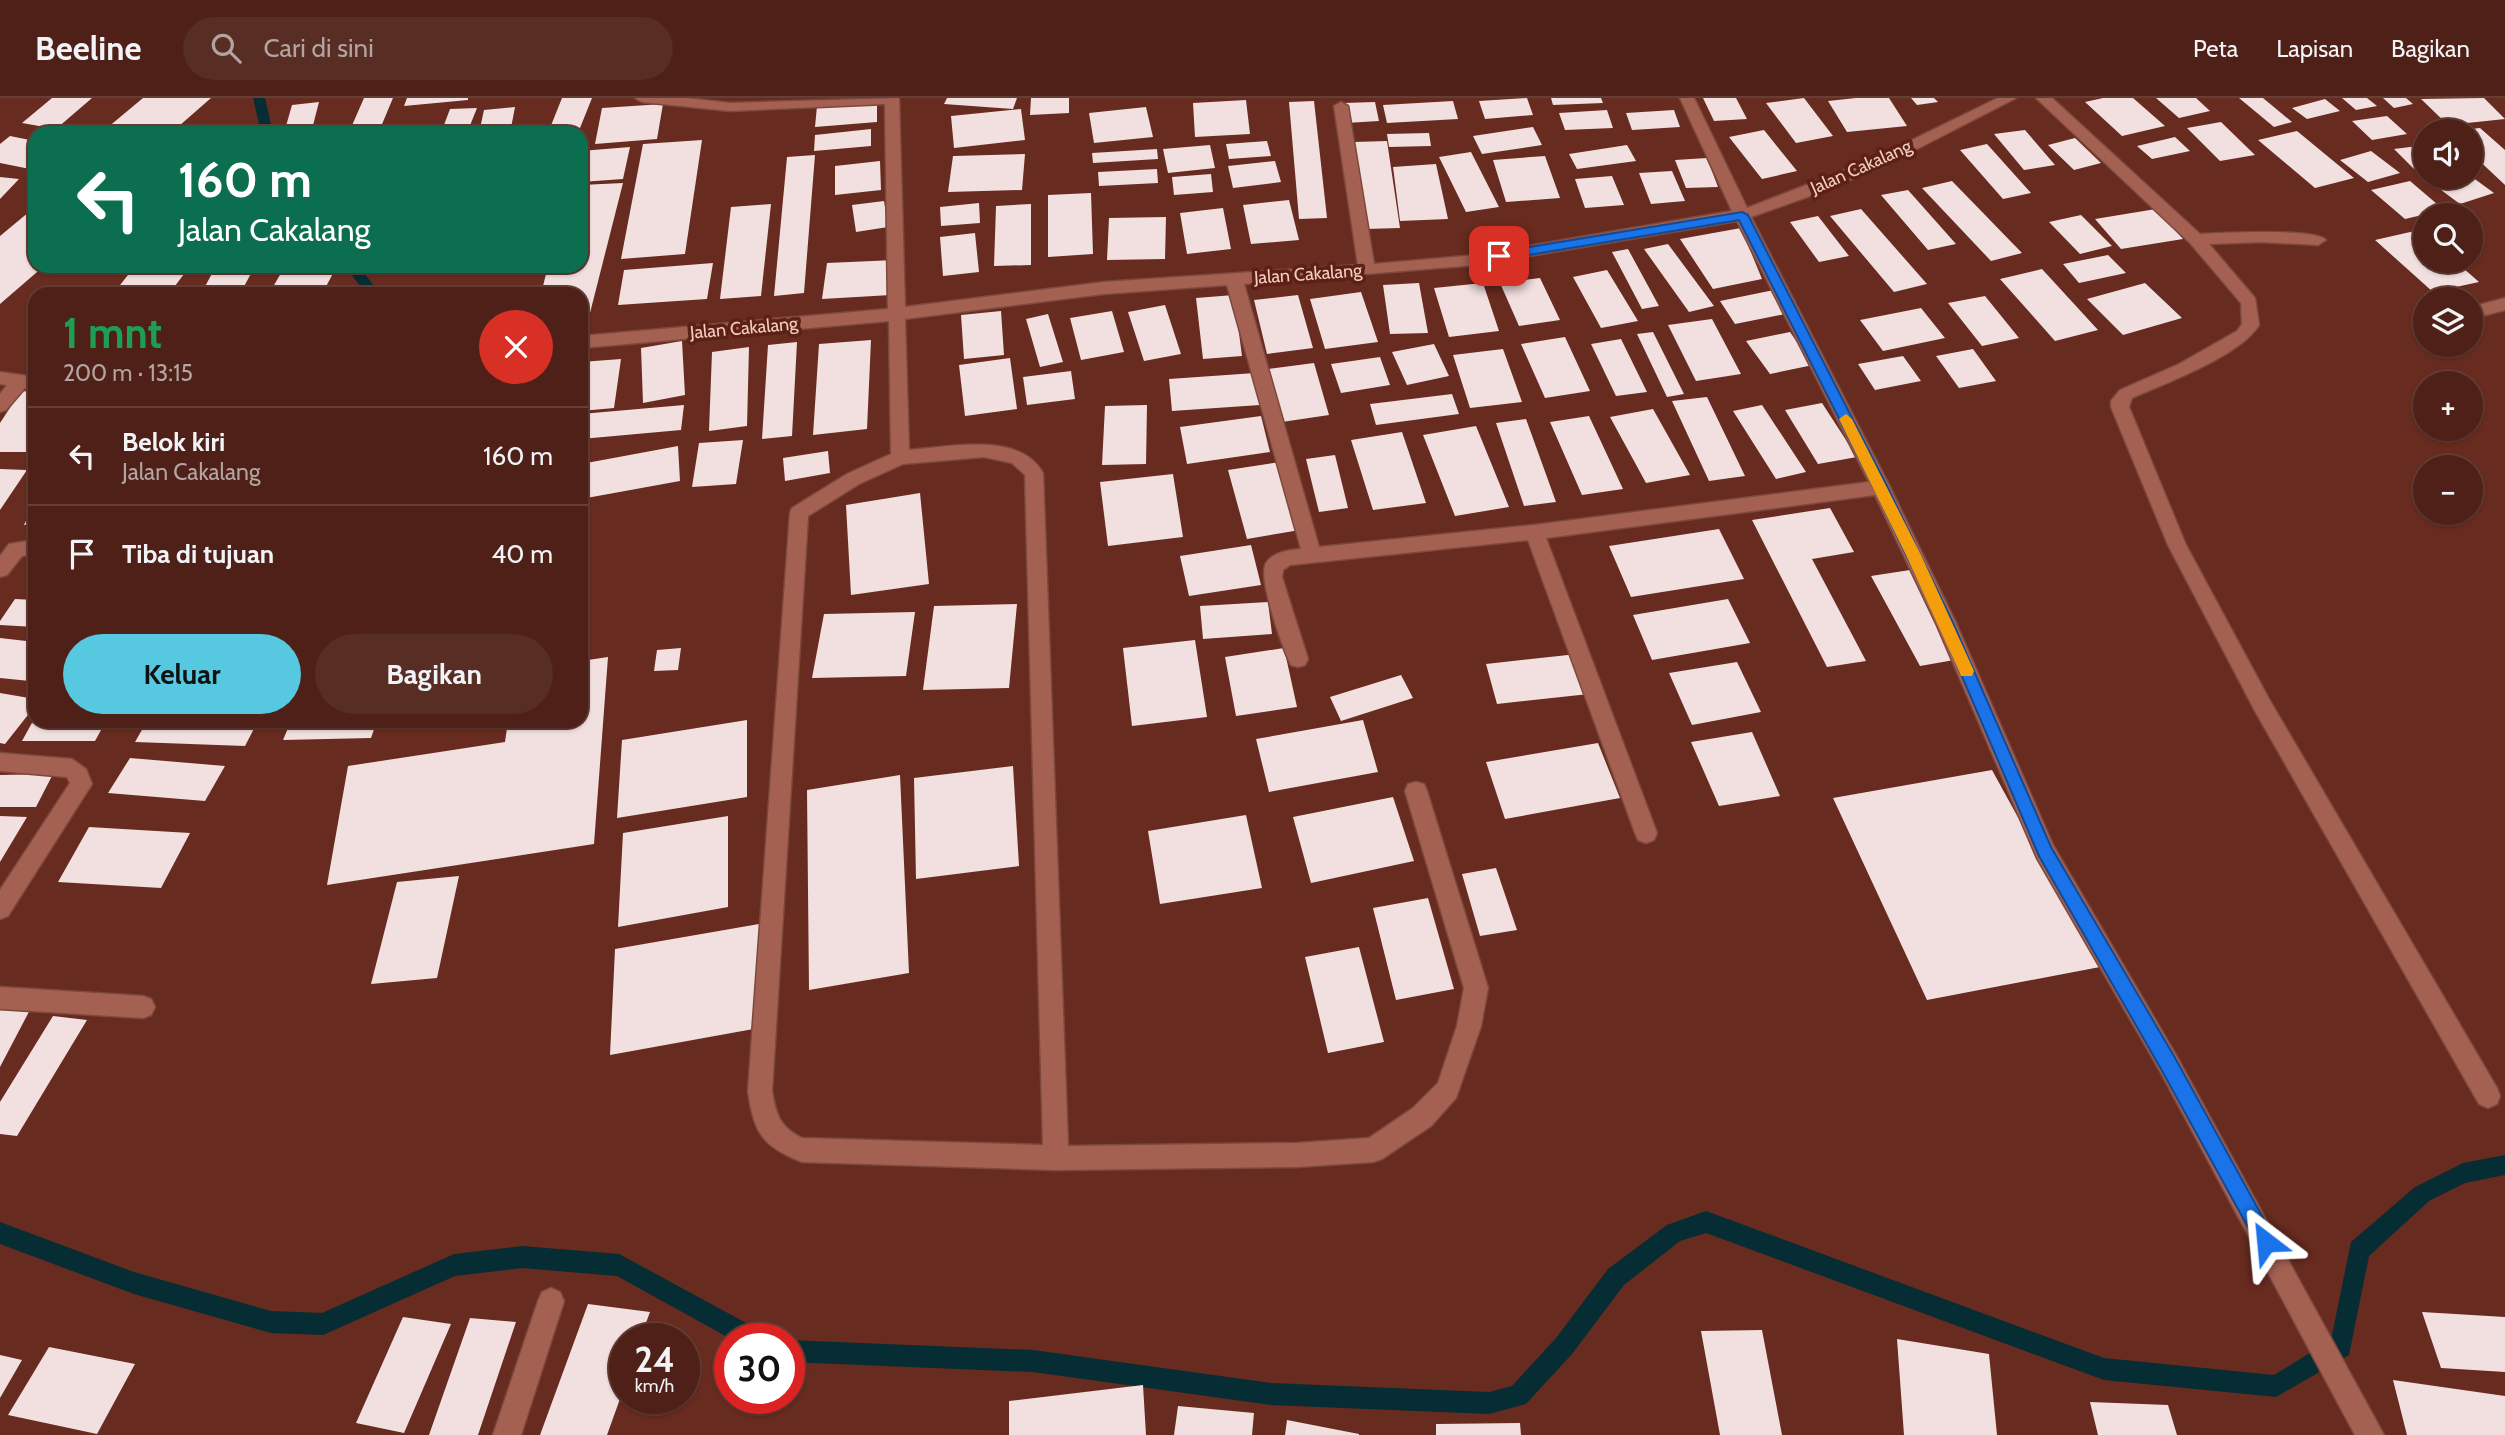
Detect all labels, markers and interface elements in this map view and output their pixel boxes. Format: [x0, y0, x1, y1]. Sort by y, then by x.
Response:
search box [183, 17, 673, 80]
text: Beeline [35, 28, 141, 68]
icon: search [207, 29, 245, 67]
text: Cari di sini [263, 32, 374, 64]
text: Peta [2193, 34, 2238, 63]
text: Lapisan [2276, 34, 2353, 63]
text: Bagikan [2391, 34, 2470, 63]
map controls [2413, 119, 2483, 525]
button: sound [2413, 119, 2483, 189]
street label: Jalan Cakalang [1806, 135, 1916, 199]
text: 160 m [178, 150, 312, 209]
icon: left [63, 154, 154, 245]
button: search [2413, 203, 2483, 273]
text: Jalan Cakalang [178, 210, 371, 249]
pin [1469, 226, 1529, 286]
icon: arrive [1480, 237, 1518, 275]
street label: Jalan Cakalang [1252, 259, 1364, 289]
button: layers [2413, 287, 2483, 357]
text: 1 mnt [63, 307, 162, 359]
button: close [479, 310, 553, 384]
street label: Jalan Cakalang [688, 312, 800, 344]
text: 200 m · 13:15 [63, 359, 193, 387]
button: + [2413, 371, 2483, 441]
text: Belok kiri [122, 426, 225, 458]
icon: left [63, 437, 101, 475]
text: 160 m [483, 440, 553, 472]
button: − [2413, 455, 2483, 525]
text: Jalan Cakalang [122, 458, 260, 486]
icon: arrive [63, 535, 101, 573]
text: Tiba di tujuan [122, 538, 274, 570]
text: 40 m [491, 538, 553, 570]
button: Keluar [63, 634, 301, 714]
button: Bagikan [315, 634, 553, 714]
position arrow [2229, 1205, 2303, 1279]
speed limit sign: 30 [714, 1323, 805, 1414]
text: 24 [634, 1338, 675, 1381]
text: km/h [635, 1375, 674, 1397]

